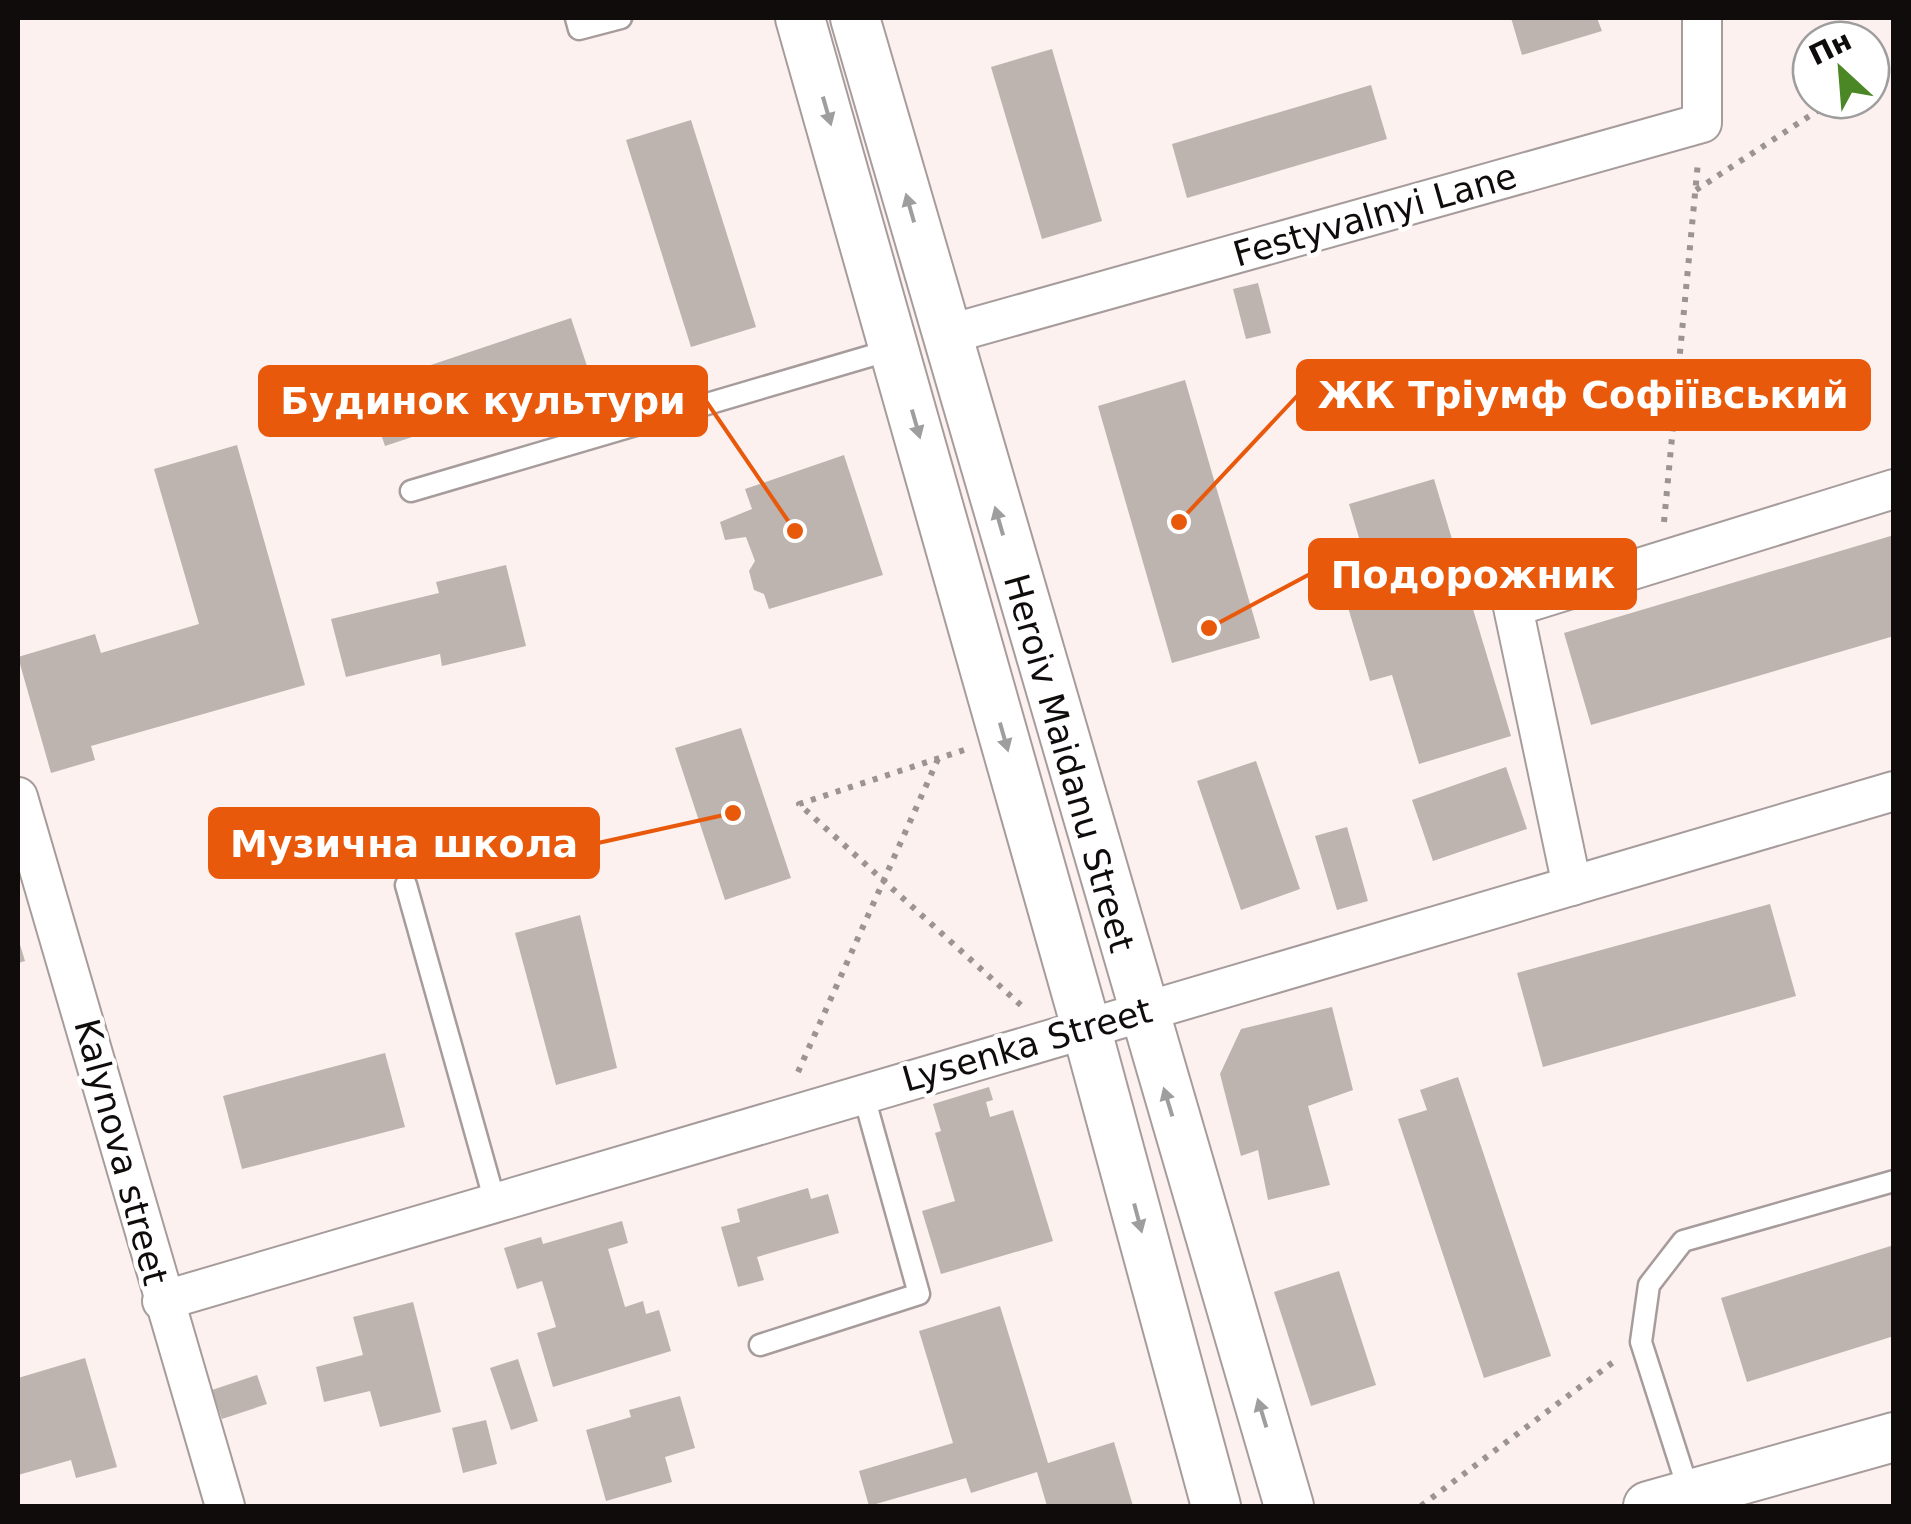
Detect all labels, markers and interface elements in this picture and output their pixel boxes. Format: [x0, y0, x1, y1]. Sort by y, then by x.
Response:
north arrow [1791, 20, 1891, 120]
text: Пн [1804, 24, 1857, 72]
one-way arrow [820, 96, 835, 127]
street label: Festyvalnyi Lane [1229, 155, 1521, 275]
one-way arrow [902, 192, 917, 223]
callout: ЖК Тріумф Софіївський [1298, 361, 1869, 429]
callout: Будинок культури [260, 367, 706, 435]
text: ЖК Тріумф Софіївський [1317, 373, 1849, 417]
text: Будинок культури [280, 379, 686, 423]
one-way arrow [909, 409, 925, 440]
one-way arrow [991, 505, 1007, 536]
callout: Подорожник [1310, 540, 1635, 608]
text: Подорожник [1331, 553, 1615, 597]
street label: Heroiv Maidanu Street [996, 569, 1142, 957]
one-way arrow [997, 722, 1012, 752]
callout: Музична школа [210, 809, 598, 877]
text: Музична школа [230, 822, 578, 866]
street label: Lysenka Street [898, 990, 1156, 1100]
street label: Kalynova street [66, 1015, 176, 1289]
one-way arrow [1160, 1086, 1175, 1116]
one-way arrow [1130, 1203, 1146, 1234]
one-way arrow [1254, 1397, 1269, 1427]

